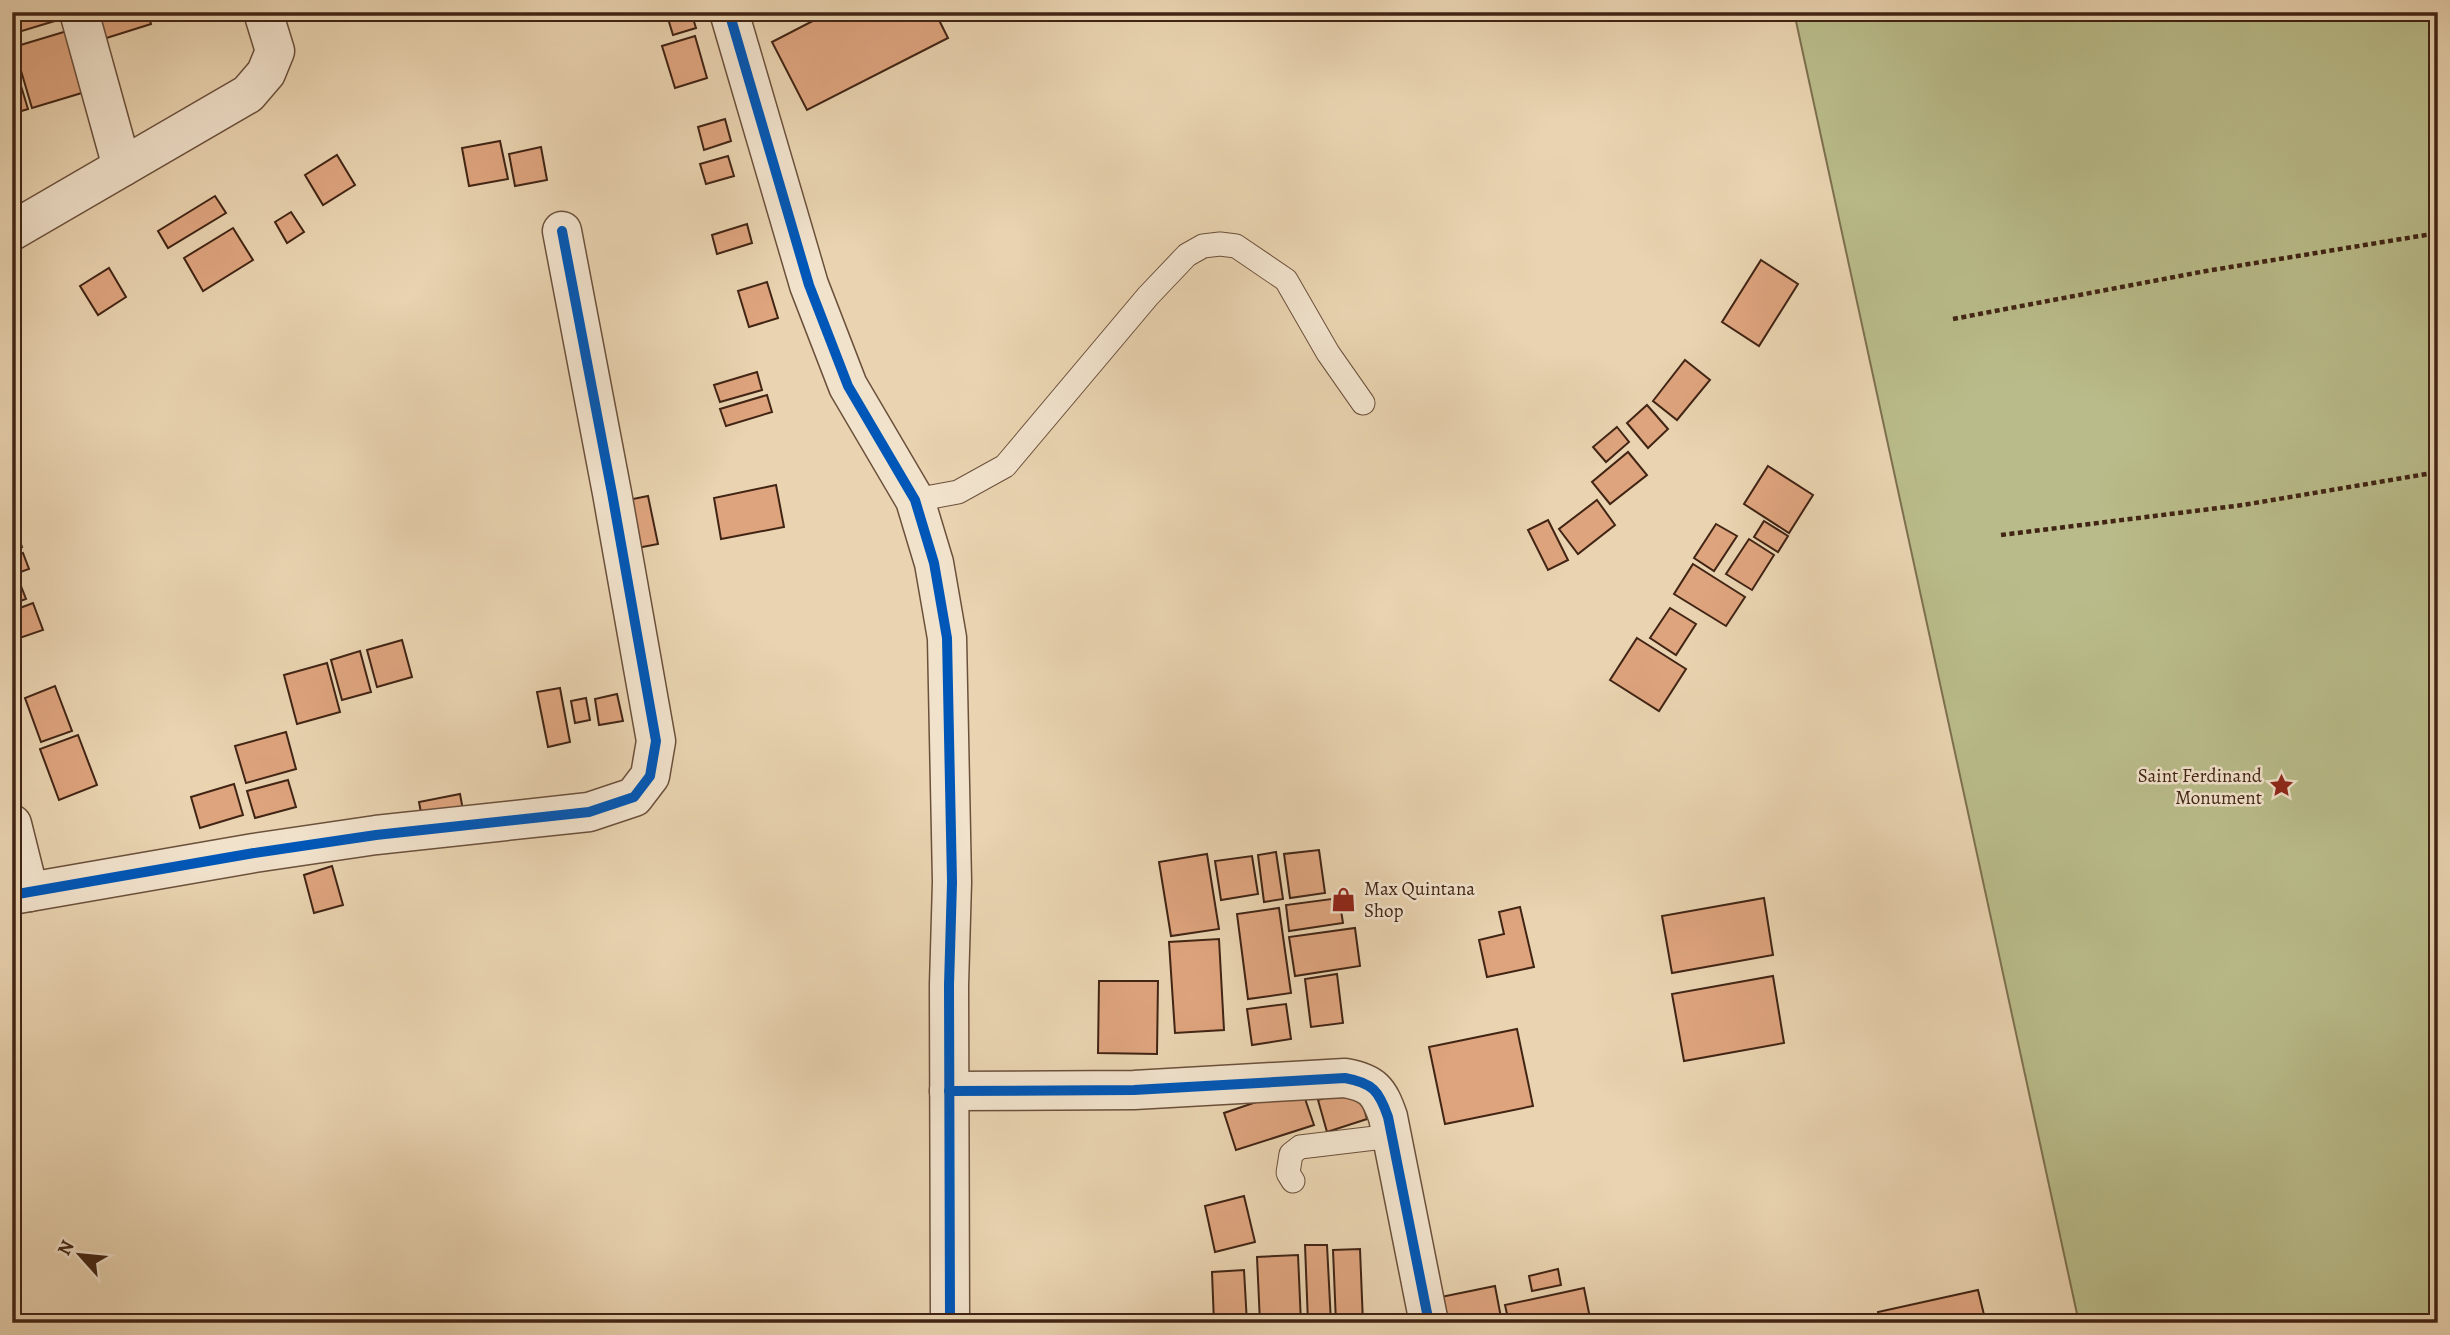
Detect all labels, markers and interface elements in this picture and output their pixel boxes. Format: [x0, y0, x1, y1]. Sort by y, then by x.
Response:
place label: Saint Ferdinand Monument [2138, 763, 2263, 811]
place icon: Saint Ferdinand Monument [2268, 772, 2296, 800]
place label: Max Quintana Shop [1364, 876, 1475, 924]
shop icon: Max Quintana Shop [1330, 885, 1358, 913]
north arrow [46, 1220, 116, 1290]
text: N [51, 1236, 81, 1260]

